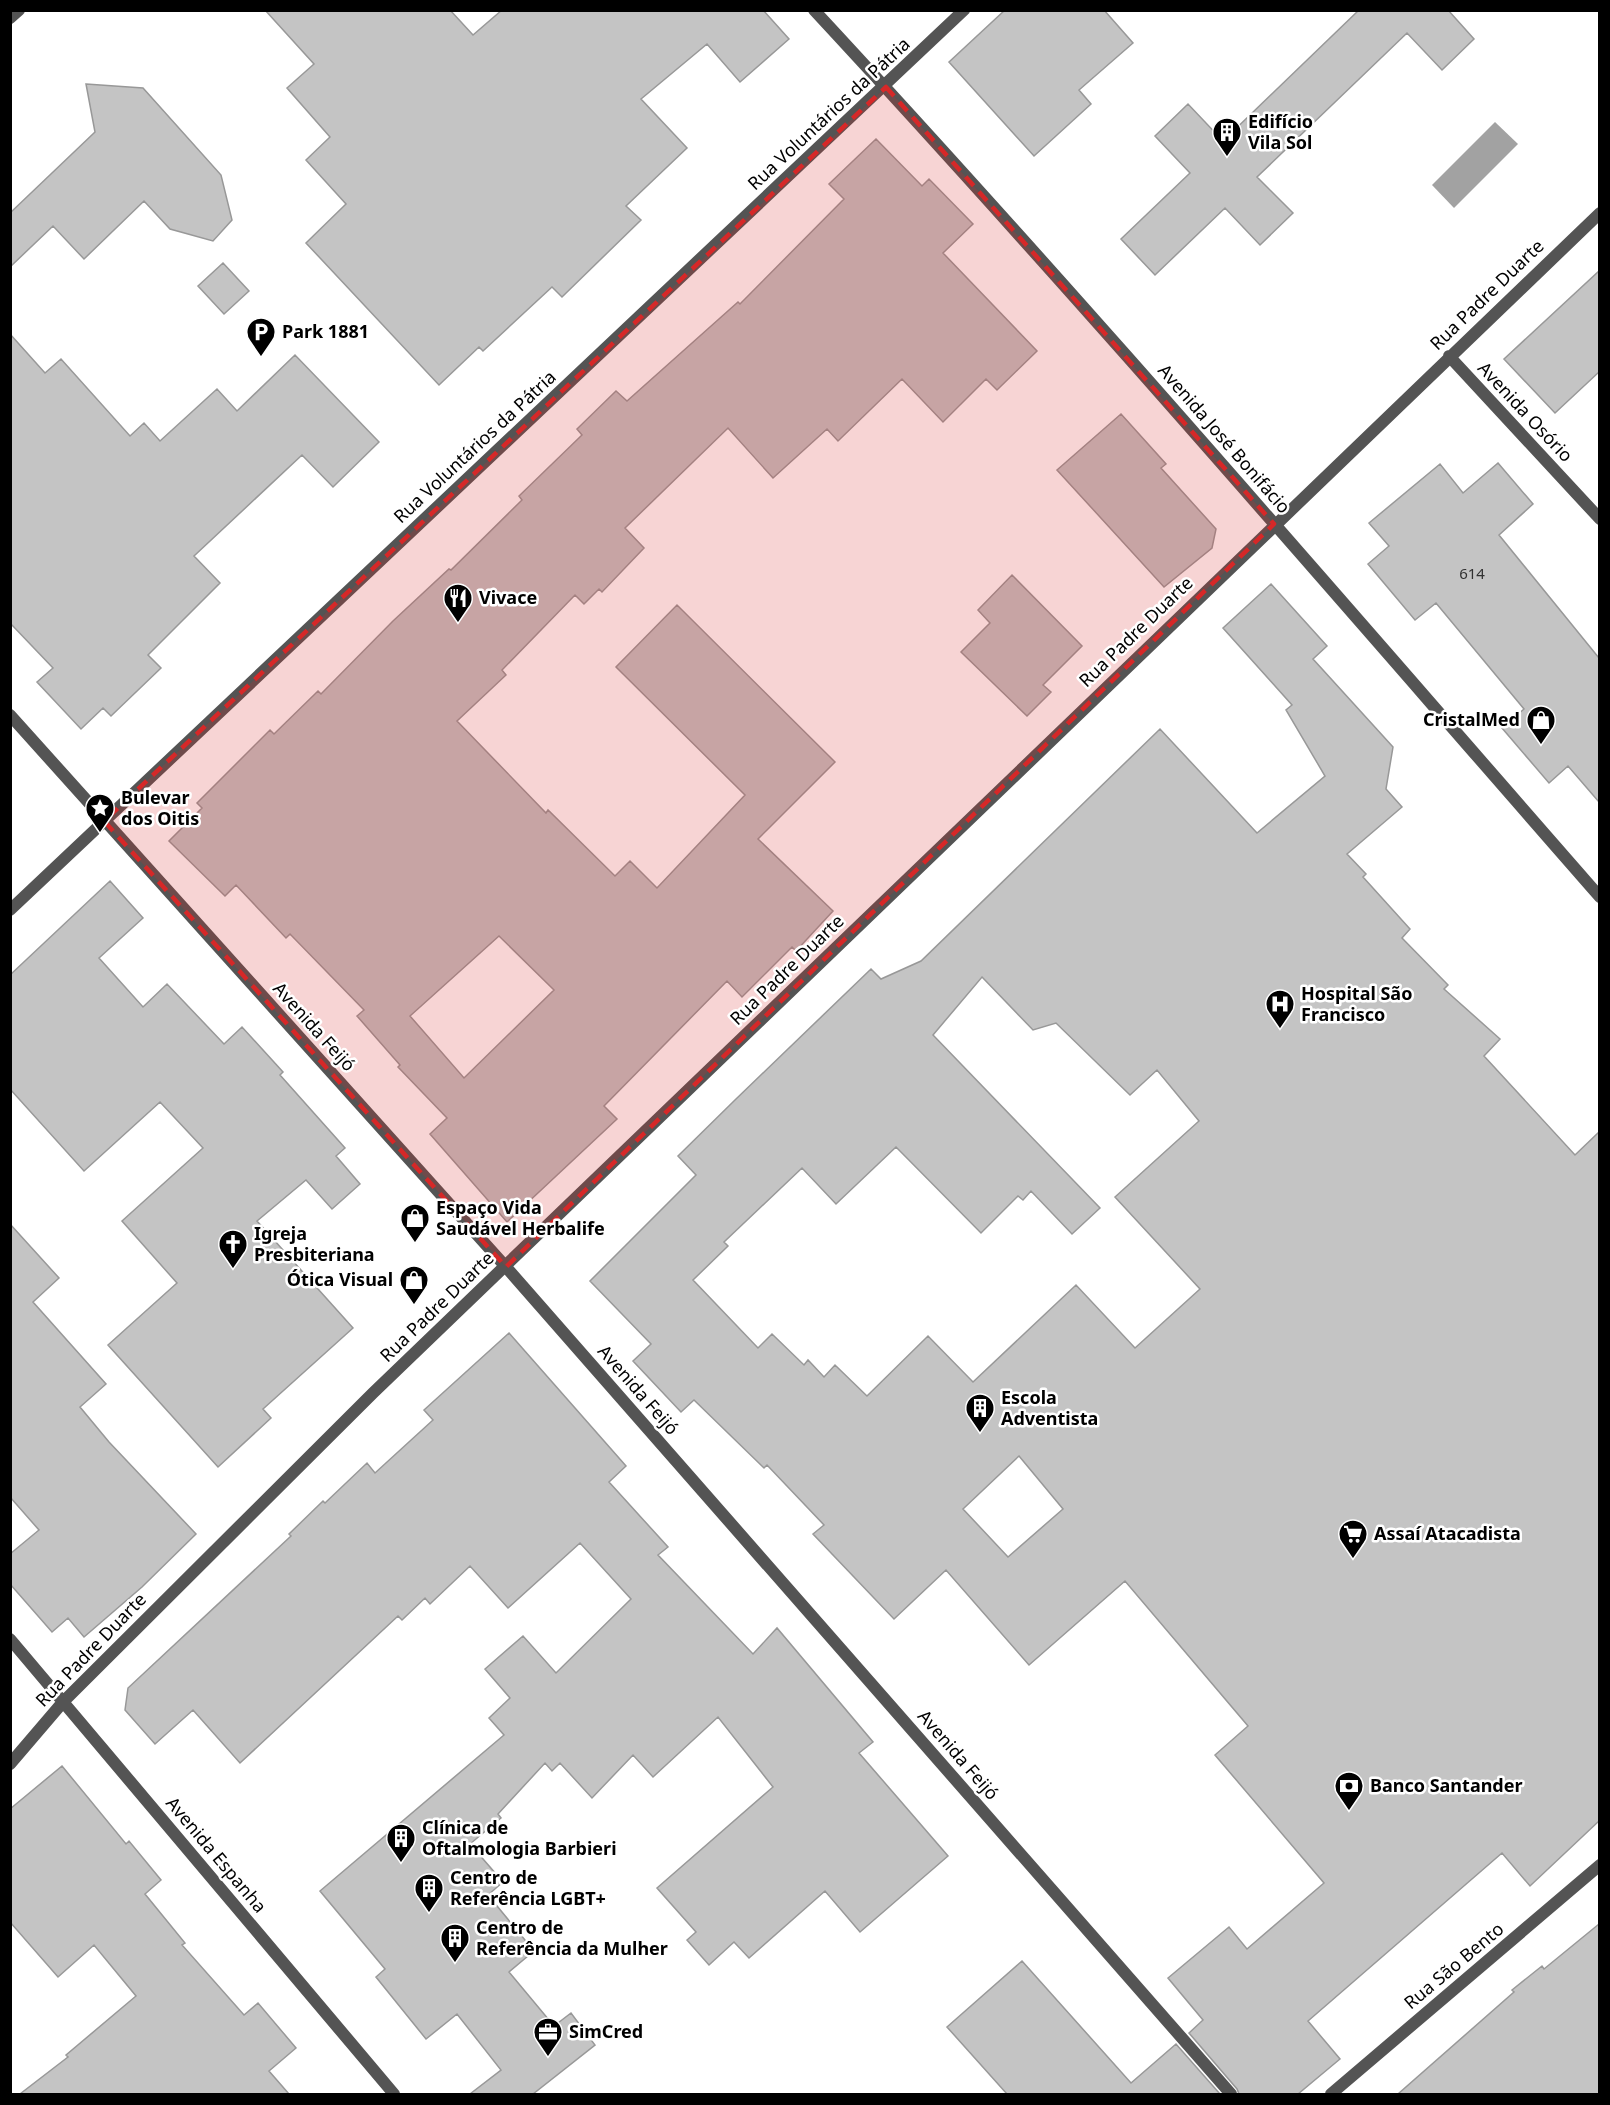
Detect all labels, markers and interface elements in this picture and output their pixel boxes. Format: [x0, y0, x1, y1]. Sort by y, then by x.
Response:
street label: Rua Voluntários da Pátria [742, 32, 915, 195]
place label: Edifício Vila Sol [1248, 109, 1313, 154]
building icon: Edifício Vila Sol [1211, 116, 1243, 158]
street label: Rua Padre Duarte [1424, 234, 1548, 355]
parking icon: Park 1881 [245, 316, 277, 358]
place label: Park 1881 [282, 319, 369, 343]
street label: Avenida Osório [1473, 356, 1578, 467]
street label: Avenida José Bonifácio [1153, 359, 1296, 518]
street label: Rua Voluntários da Pátria [388, 365, 561, 528]
house number: 614 [1459, 563, 1485, 583]
street label: Rua Padre Duarte [1073, 571, 1197, 692]
restaurant icon: Vivace [442, 582, 474, 624]
place label: Vivace [479, 585, 537, 609]
shop icon: CristalMed [1525, 704, 1557, 746]
place label: CristalMed [1423, 707, 1520, 731]
place label: Bulevar dos Oitis [121, 785, 199, 830]
place icon: Bulevar dos Oitis [84, 792, 116, 834]
street label: Rua Padre Duarte [724, 909, 848, 1030]
street label: Avenida Feijó [268, 977, 361, 1076]
place label: Hospital São Francisco [1301, 981, 1412, 1026]
hospital icon: Hospital São Francisco [1264, 988, 1296, 1030]
place label: Espaço Vida Saudável Herbalife [436, 1195, 605, 1240]
shop icon: Espaço Vida Saudável Herbalife [399, 1202, 431, 1244]
place label: Igreja Presbiteriana [254, 1221, 375, 1266]
church icon: Igreja Presbiteriana [217, 1228, 249, 1270]
street label: Rua Padre Duarte [374, 1246, 498, 1367]
shop icon: Ótica Visual [398, 1264, 430, 1306]
place label: Ótica Visual [287, 1267, 393, 1291]
street label: Avenida Feijó [593, 1339, 685, 1440]
place label: Escola Adventista [1001, 1385, 1098, 1430]
building icon: Escola Adventista [964, 1392, 996, 1434]
supermarket icon: Assaí Atacadista [1337, 1518, 1369, 1560]
place label: Assaí Atacadista [1374, 1521, 1521, 1545]
street label: Rua Padre Duarte [30, 1587, 151, 1711]
street label: Avenida Feijó [913, 1704, 1005, 1805]
bank icon: Banco Santander [1333, 1770, 1365, 1812]
place label: Banco Santander [1370, 1773, 1523, 1797]
street label: Avenida Espanha [161, 1791, 272, 1917]
place label: Clínica de Oftalmologia Barbieri [422, 1815, 617, 1860]
building icon: Clínica de Oftalmologia Barbieri [385, 1822, 417, 1864]
place label: Centro de Referência LGBT+ [450, 1865, 606, 1910]
building icon: Centro de Referência LGBT+ [413, 1872, 445, 1914]
place label: Centro de Referência da Mulher [476, 1915, 668, 1960]
street label: Rua São Bento [1399, 1917, 1508, 2014]
building icon: Centro de Referência da Mulher [439, 1922, 471, 1964]
office icon: SimCred [532, 2016, 564, 2058]
place label: SimCred [569, 2019, 643, 2043]

